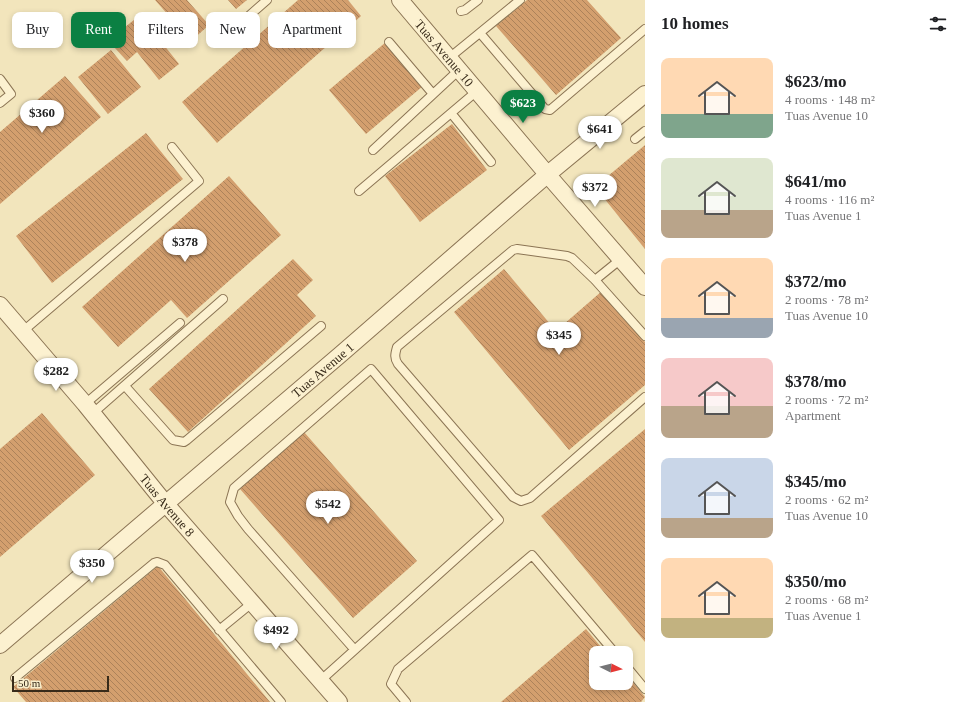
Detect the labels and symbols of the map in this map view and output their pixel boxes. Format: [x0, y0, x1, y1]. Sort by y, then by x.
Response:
street label: Tuas Avenue 10 [412, 16, 477, 89]
pin: $623 [499, 90, 547, 124]
pin: $360 [18, 100, 66, 134]
pin: $641 [576, 116, 624, 150]
pin: $372 [571, 174, 619, 208]
pin: $378 [161, 229, 209, 263]
pin: $345 [535, 322, 583, 356]
street label: Tuas Avenue 1 [289, 339, 357, 400]
pin: $282 [32, 358, 80, 392]
street label: Tuas Avenue 8 [137, 471, 198, 539]
pin: $542 [304, 491, 352, 525]
pin: $350 [68, 550, 116, 584]
pin: $492 [252, 617, 300, 651]
north arrow [589, 646, 633, 690]
scale bar [12, 674, 109, 693]

